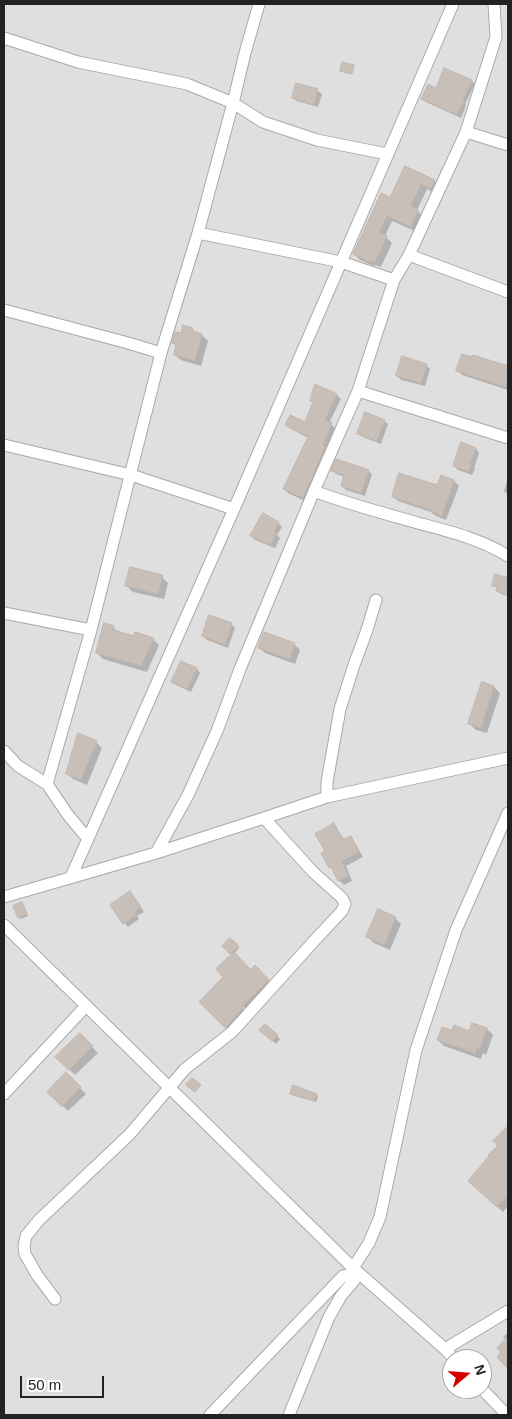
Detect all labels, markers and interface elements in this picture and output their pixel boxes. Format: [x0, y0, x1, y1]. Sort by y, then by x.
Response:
north arrow [442, 1349, 492, 1399]
text: N [471, 1362, 489, 1377]
scale bar [22, 1366, 106, 1398]
text: 50 m [28, 1376, 61, 1393]

